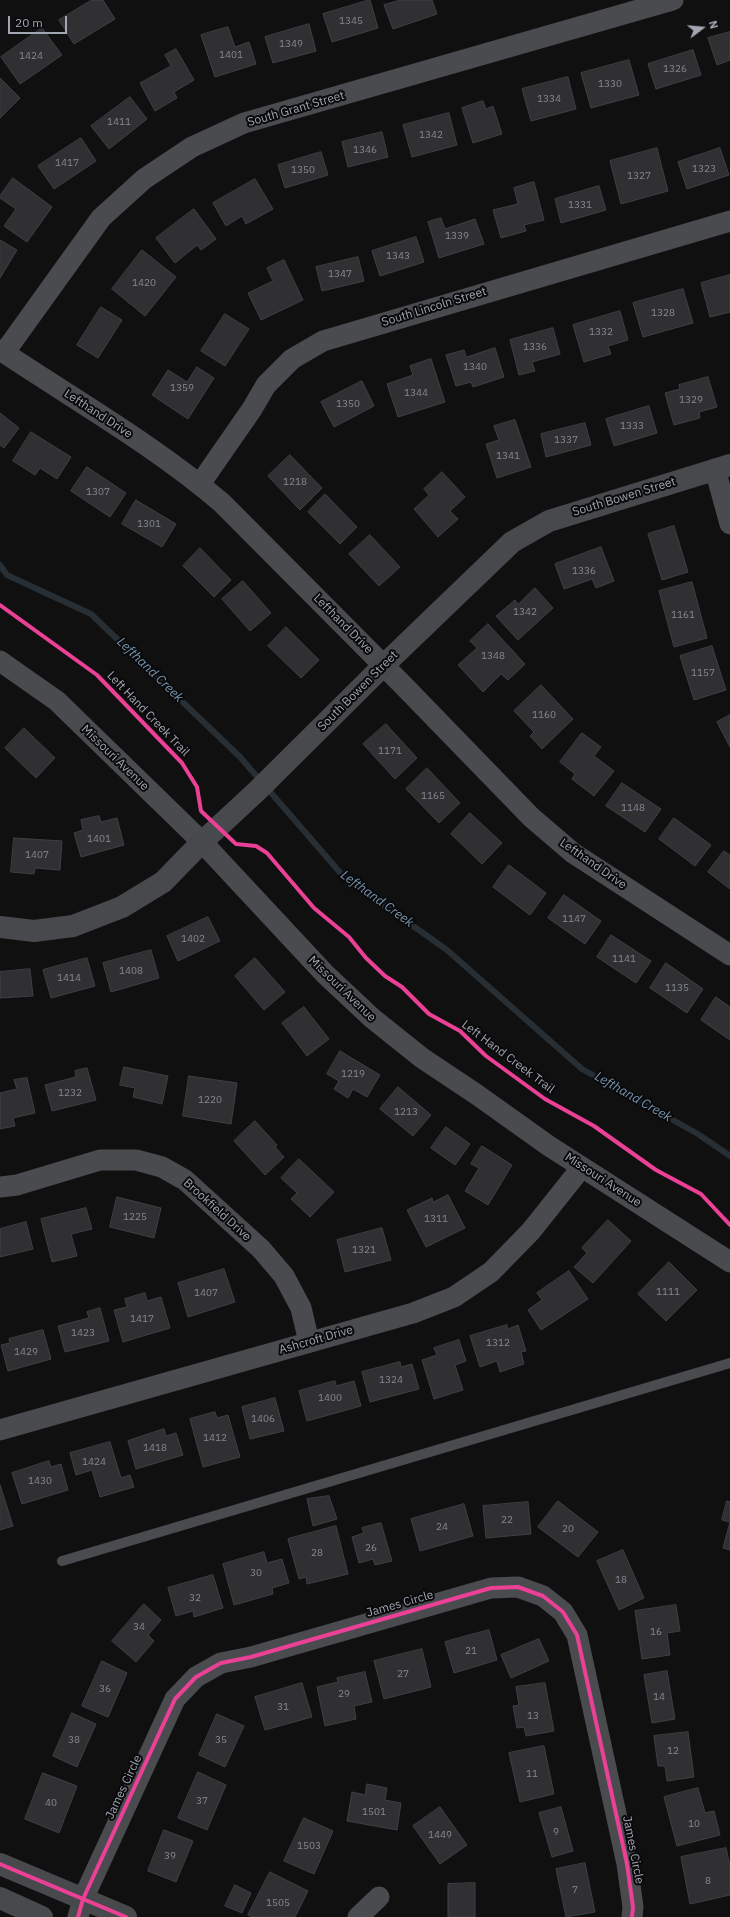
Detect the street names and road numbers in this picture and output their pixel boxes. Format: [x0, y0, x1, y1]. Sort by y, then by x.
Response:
street label: South Grant Street [246, 88, 346, 130]
street label: South Lincoln Street [380, 284, 488, 330]
street label: Lefthand Drive [61, 387, 135, 441]
street label: South Bowen Street [571, 474, 677, 520]
street label: Lefthand Drive [310, 591, 376, 657]
street label: South Bowen Street [315, 648, 401, 734]
street label: Left Hand Creek Trail [104, 669, 192, 759]
street label: Missouri Avenue [78, 722, 152, 794]
street label: Lefthand Drive [557, 836, 629, 892]
street label: Missouri Avenue [305, 953, 379, 1025]
street label: Left Hand Creek Trail [459, 1017, 557, 1097]
street label: Missouri Avenue [562, 1150, 644, 1210]
street label: Brookfield Drive [180, 1176, 254, 1244]
street label: Ashcroft Drive [277, 1323, 355, 1357]
street label: James Circle [365, 1588, 435, 1620]
street label: James Circle [103, 1753, 145, 1821]
street label: James Circle [619, 1815, 647, 1885]

